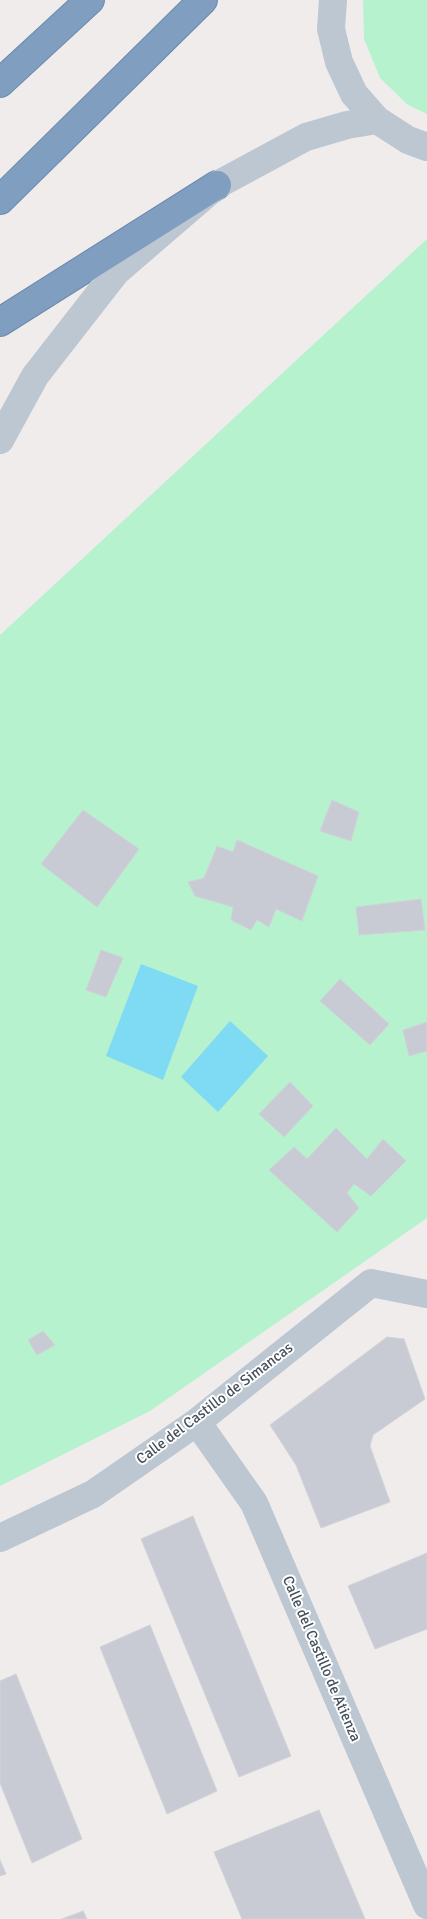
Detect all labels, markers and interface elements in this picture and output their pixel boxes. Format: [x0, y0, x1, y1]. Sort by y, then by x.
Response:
street label: Calle del Castillo de Simancas [133, 1339, 297, 1469]
street label: Calle del Castillo de Atienza [278, 1573, 364, 1745]

